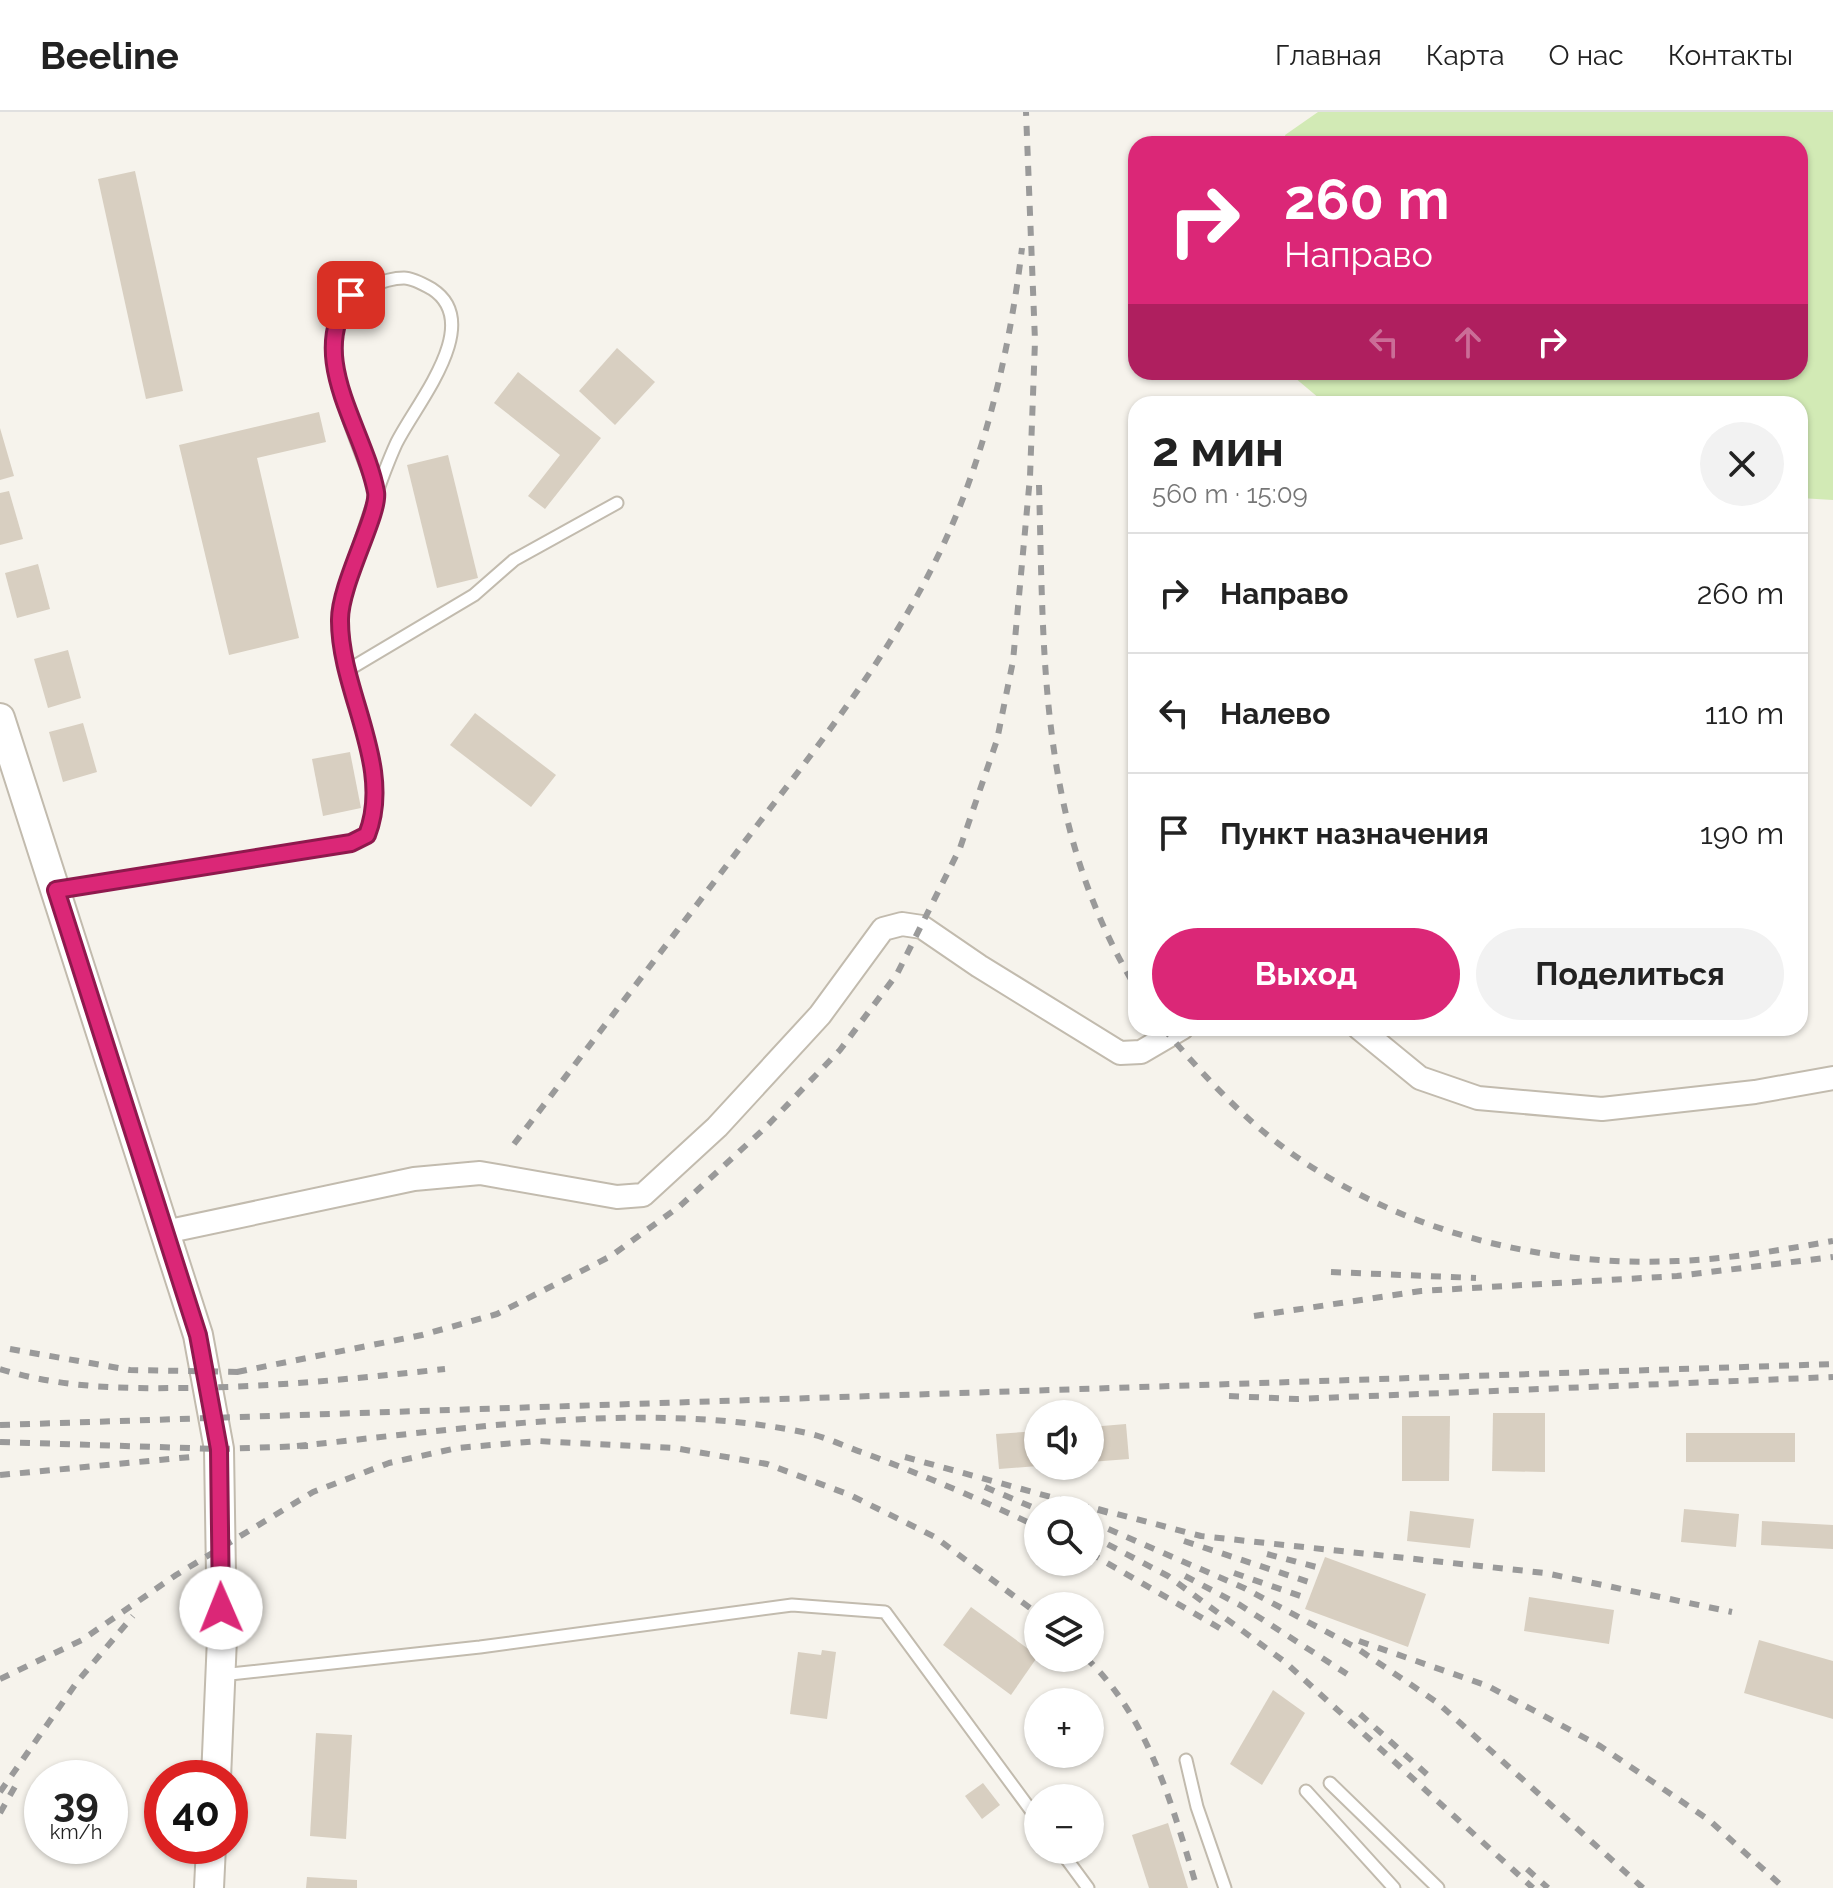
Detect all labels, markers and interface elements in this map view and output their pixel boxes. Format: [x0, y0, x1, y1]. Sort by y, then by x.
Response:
text: Beeline [40, 33, 179, 78]
text: Главная [1275, 39, 1382, 72]
text: Карта [1426, 39, 1505, 72]
text: О нас [1549, 39, 1624, 72]
text: Контакты [1668, 39, 1793, 72]
text: 260 m [1284, 166, 1450, 232]
icon: right [1152, 168, 1256, 272]
text: Направо [1284, 233, 1433, 275]
pin [317, 261, 385, 329]
icon: arrive [329, 273, 373, 317]
icon: left [1362, 320, 1406, 364]
icon: ahead [1446, 320, 1490, 364]
icon: right [1530, 320, 1574, 364]
text: 2 мин [1152, 421, 1284, 477]
button: close [1700, 422, 1784, 506]
text: 560 m · 15:09 [1152, 479, 1308, 509]
icon: right [1152, 571, 1196, 615]
text: Направо [1220, 576, 1349, 611]
text: 260 m [1697, 576, 1784, 611]
icon: left [1152, 691, 1196, 735]
text: Налево [1220, 696, 1330, 731]
text: 110 m [1705, 696, 1784, 731]
icon: arrive [1152, 811, 1196, 855]
text: Пункт назначения [1220, 816, 1489, 851]
text: 190 m [1700, 816, 1784, 851]
button: Выход [1152, 928, 1460, 1020]
button: Поделиться [1476, 928, 1784, 1020]
map controls [1024, 1400, 1104, 1864]
button: sound [1024, 1400, 1104, 1480]
button: search [1024, 1496, 1104, 1576]
position arrow [179, 1566, 263, 1650]
button: layers [1024, 1592, 1104, 1672]
button: + [1024, 1688, 1104, 1768]
speed limit sign: 40 [144, 1760, 248, 1864]
text: 39 [53, 1778, 99, 1825]
button: − [1024, 1784, 1104, 1864]
text: km/h [50, 1820, 102, 1844]

